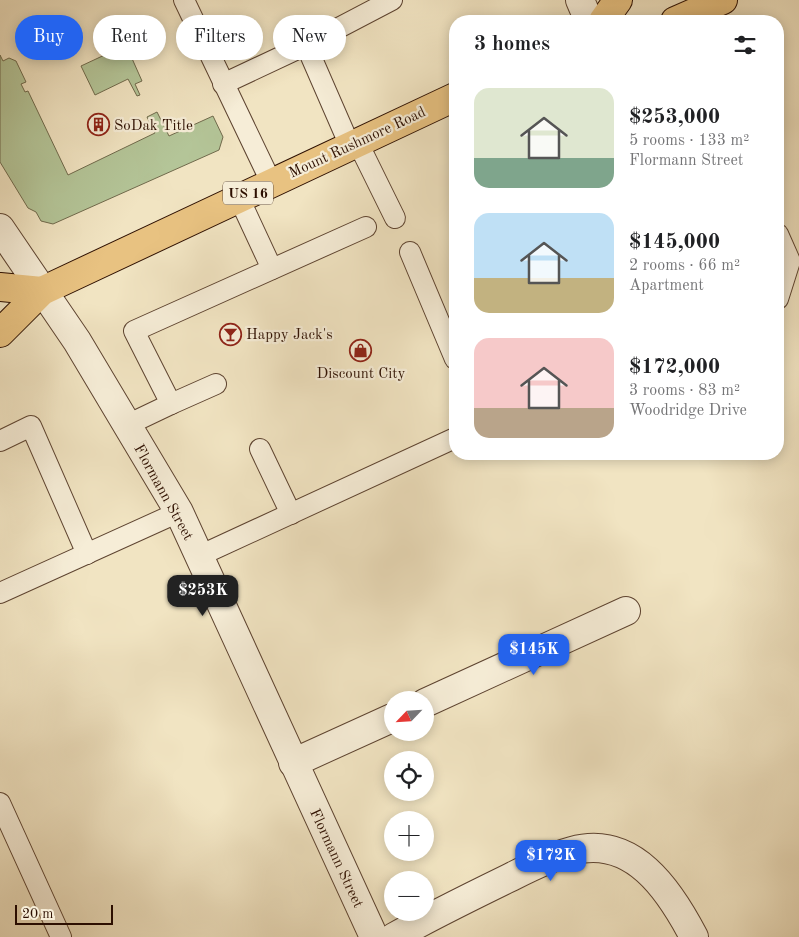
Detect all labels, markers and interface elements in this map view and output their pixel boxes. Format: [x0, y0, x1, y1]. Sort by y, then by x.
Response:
chip: Buy [15, 15, 83, 60]
chip: Rent [93, 15, 166, 60]
chip: Filters [176, 15, 263, 60]
chip: New [273, 15, 346, 60]
icon: filters [731, 31, 759, 59]
text: 3 homes [474, 34, 550, 55]
street label: Mount Rushmore Road [287, 105, 428, 182]
text: $253,000 [629, 107, 720, 128]
icon: home [514, 108, 574, 168]
building icon: SoDak Title [86, 113, 110, 137]
place label: SoDak Title [114, 119, 193, 134]
text: 5 rooms · 133 m² [629, 133, 749, 149]
text: Flormann Street [629, 153, 743, 169]
road number: US 16 [223, 182, 273, 204]
text: $145,000 [629, 232, 720, 253]
icon: home [514, 233, 574, 293]
text: 2 rooms · 66 m² [629, 258, 740, 274]
text: Apartment [629, 278, 704, 294]
bar icon: Happy Jack's [218, 322, 242, 346]
place label: Happy Jack's [246, 328, 333, 343]
shop icon: Discount City [349, 338, 373, 362]
text: $172,000 [629, 357, 720, 378]
icon: home [514, 358, 574, 418]
place label: Discount City [316, 367, 406, 382]
text: 3 rooms · 83 m² [629, 383, 740, 399]
text: Woodridge Drive [629, 403, 747, 419]
street label: Flormann Street [130, 442, 195, 543]
pin: $253K [168, 574, 238, 617]
text: $253K [178, 583, 228, 599]
pin: $145K [499, 634, 569, 676]
text: $145K [509, 642, 559, 658]
north arrow [384, 691, 434, 741]
map controls [384, 691, 434, 921]
button: locate [384, 751, 434, 801]
street label: Flormann Street [306, 807, 365, 910]
button: + [384, 811, 434, 861]
pin: $172K [516, 840, 586, 882]
text: $172K [526, 848, 576, 864]
button: − [384, 871, 434, 921]
scale bar [15, 902, 112, 925]
text: 20 m [22, 907, 53, 921]

